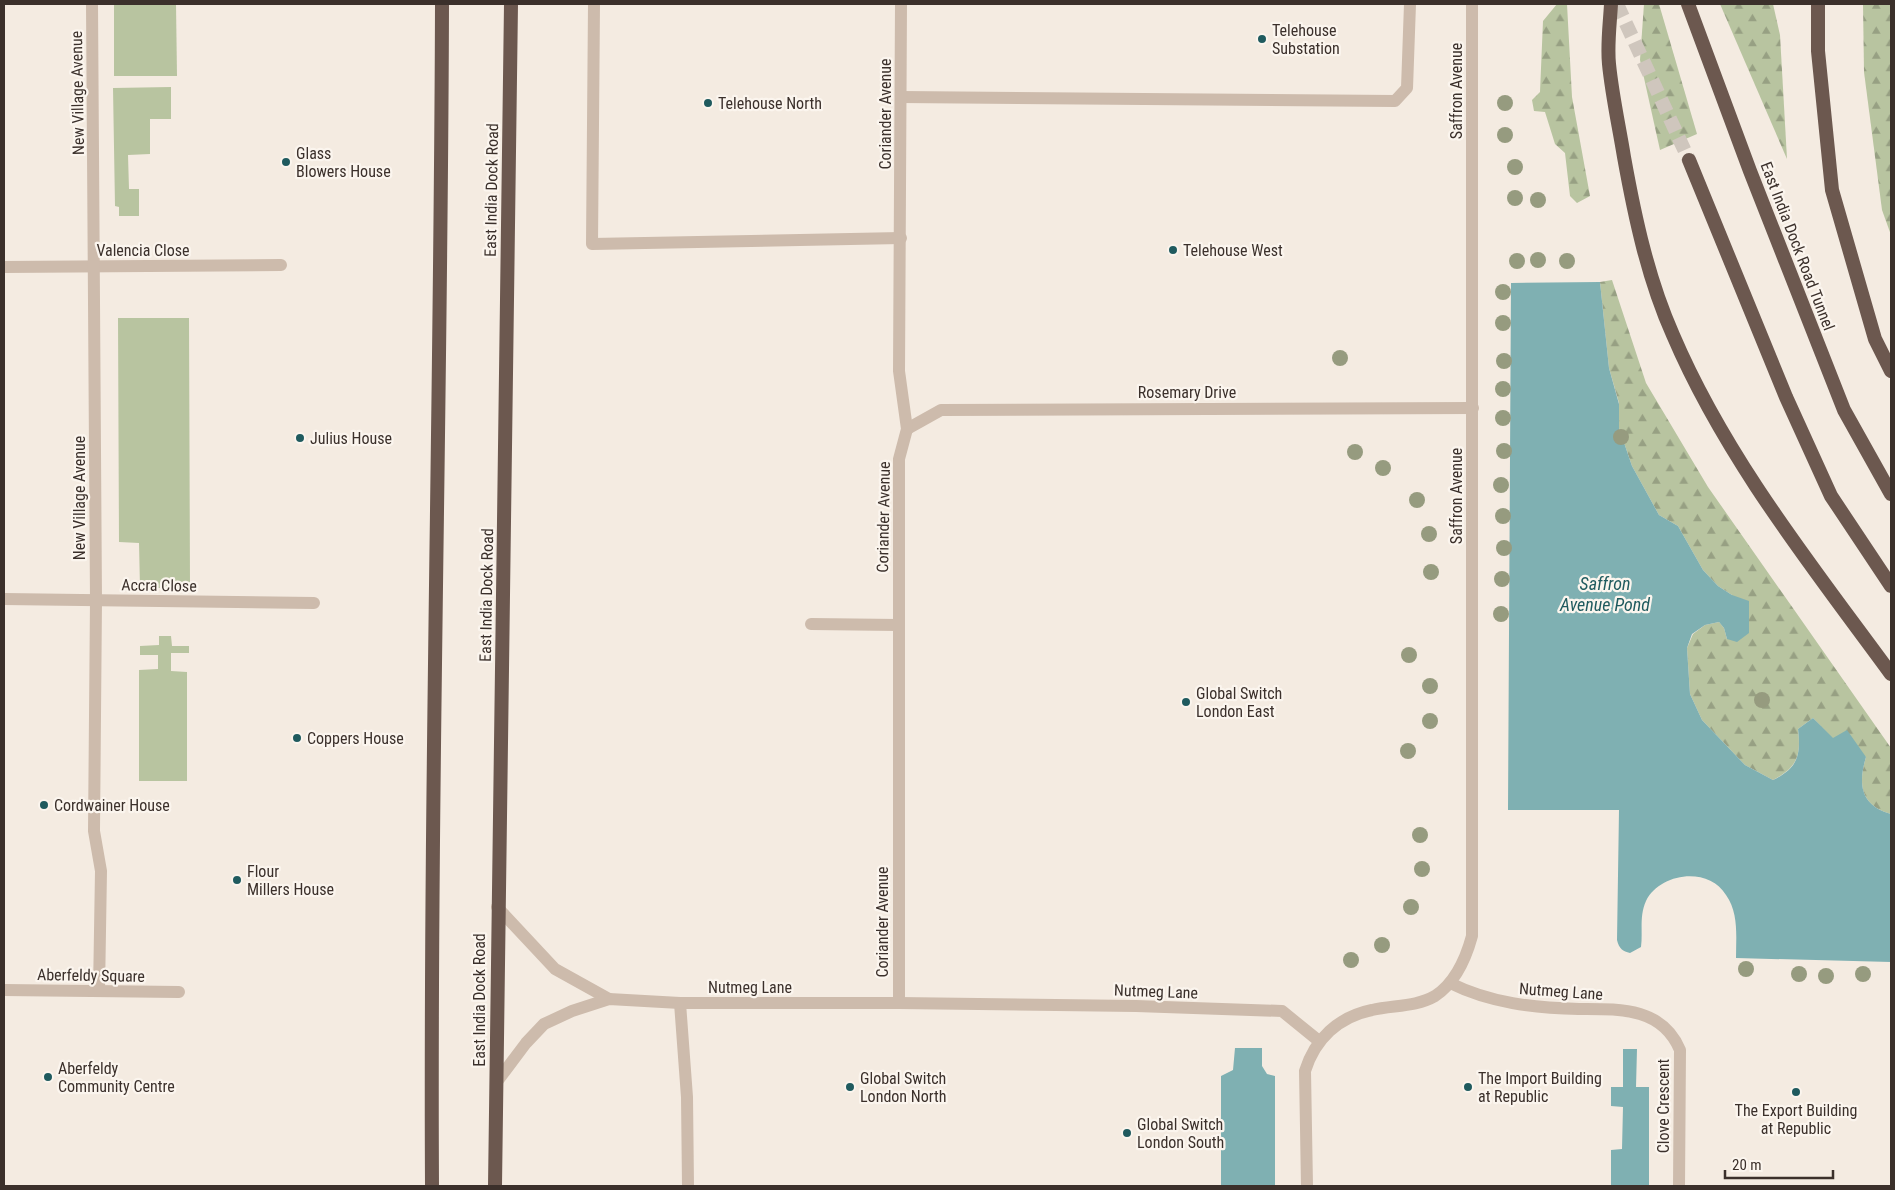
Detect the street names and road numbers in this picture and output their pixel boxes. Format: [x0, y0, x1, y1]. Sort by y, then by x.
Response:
street label: New Village Avenue [67, 31, 88, 155]
street label: Saffron Avenue [1447, 43, 1466, 139]
street label: Coriander Avenue [876, 58, 895, 170]
street label: East India Dock Road [481, 123, 502, 257]
street label: East India Dock Road Tunnel [1757, 159, 1838, 333]
street label: Valencia Close [96, 241, 190, 260]
street label: Rosemary Drive [1138, 383, 1236, 402]
street label: New Village Avenue [70, 436, 89, 560]
street label: Saffron Avenue [1447, 448, 1466, 544]
street label: Coriander Avenue [873, 461, 894, 573]
street label: East India Dock Road [476, 528, 497, 662]
street label: Accra Close [121, 575, 197, 596]
street label: Coriander Avenue [873, 866, 892, 978]
street label: East India Dock Road [470, 933, 489, 1067]
street label: Aberfeldy Square [37, 965, 145, 986]
street label: Nutmeg Lane [708, 978, 792, 997]
street label: Nutmeg Lane [1518, 979, 1604, 1004]
street label: Nutmeg Lane [1114, 981, 1198, 1002]
street label: Clove Crescent [1654, 1058, 1673, 1153]

